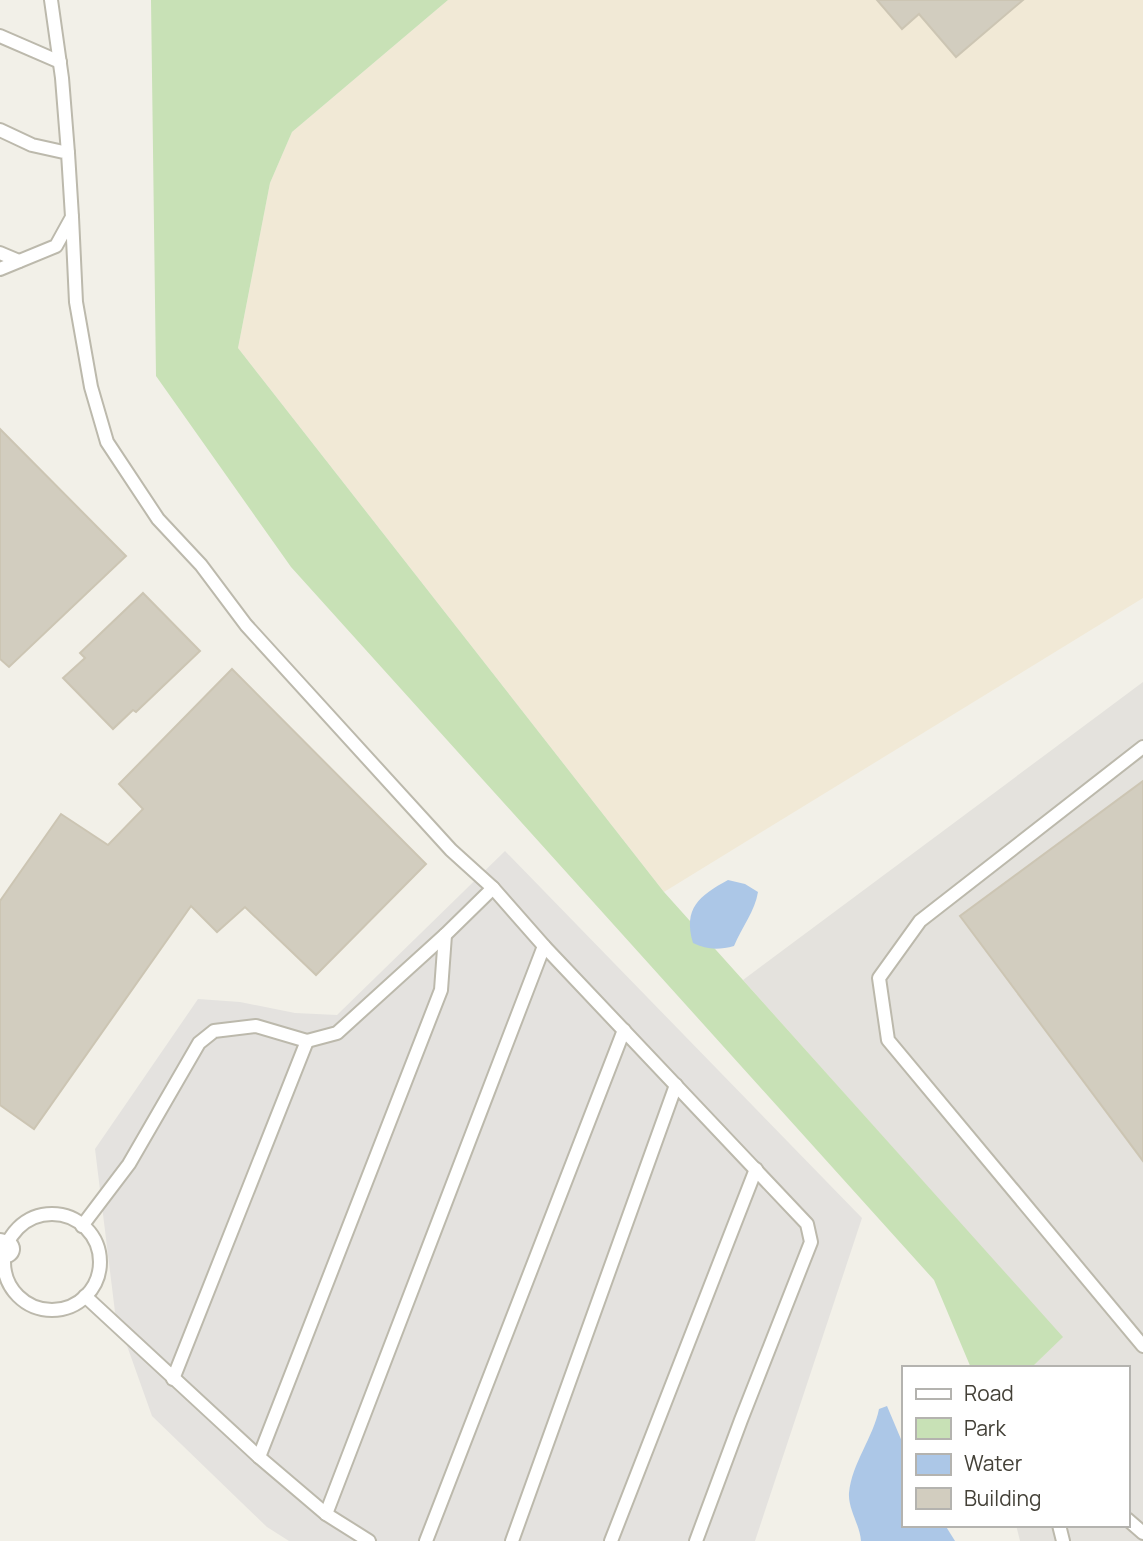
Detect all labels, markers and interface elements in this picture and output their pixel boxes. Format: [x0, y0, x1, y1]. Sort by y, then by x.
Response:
legend [902, 1366, 1129, 1527]
text: Road [964, 1379, 1014, 1407]
text: Park [964, 1414, 1006, 1442]
text: Water [964, 1449, 1023, 1477]
text: Building [964, 1484, 1041, 1512]

